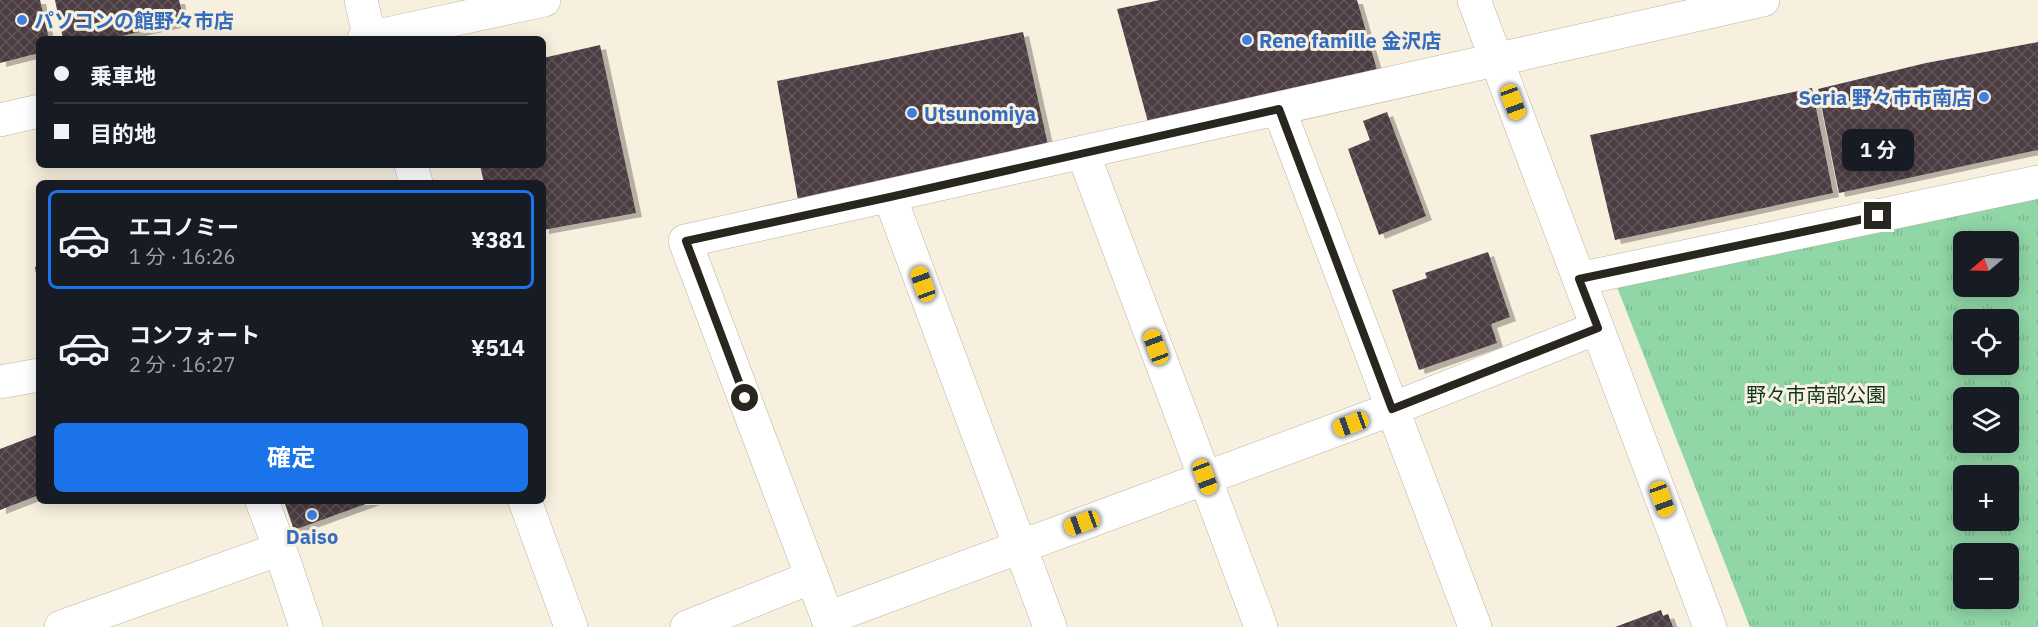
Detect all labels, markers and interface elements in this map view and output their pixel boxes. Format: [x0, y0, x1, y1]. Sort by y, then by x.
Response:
place label: パソコンの館野々市店 [34, 7, 234, 34]
marker: パソコンの館野々市店 [15, 13, 29, 27]
place label: Rene famille 金沢店 [1259, 27, 1441, 54]
marker: Rene famille 金沢店 [1240, 33, 1254, 47]
text: 乗車地 [90, 61, 156, 90]
car [1498, 82, 1528, 122]
place label: Seria 野々市市南店 [1798, 84, 1972, 111]
marker: Seria 野々市市南店 [1977, 90, 1991, 104]
place label: Utsunomiya [924, 100, 1036, 127]
marker: Utsunomiya [905, 106, 919, 120]
text: 目的地 [90, 119, 156, 148]
callout: 1 分 [1842, 129, 1914, 171]
text: 1 分 [1860, 136, 1896, 163]
route end [1864, 202, 1891, 229]
text: エコノミー [129, 212, 239, 241]
icon: car [57, 213, 111, 267]
text: ¥381 [471, 225, 525, 254]
north arrow [1953, 231, 2019, 297]
map controls [1953, 231, 2019, 609]
text: 1 分 · 16:26 [129, 243, 236, 270]
car [908, 264, 938, 304]
button: locate [1953, 309, 2019, 375]
text: コンフォート [129, 320, 260, 349]
icon: car [57, 321, 111, 375]
car [1141, 327, 1171, 367]
text: ¥514 [471, 333, 525, 362]
text: 2 分 · 16:27 [129, 351, 236, 378]
park label: 野々市南部公園 [1746, 381, 1886, 408]
route start [731, 384, 758, 411]
button: layers [1953, 387, 2019, 453]
car [1331, 409, 1371, 439]
button: 確定 [54, 423, 528, 492]
car [1190, 457, 1220, 497]
button: + [1953, 465, 2019, 531]
car [1647, 479, 1677, 519]
marker: Daiso [305, 508, 319, 522]
car [1062, 508, 1102, 538]
place label: Daiso [286, 523, 338, 550]
button: − [1953, 543, 2019, 609]

